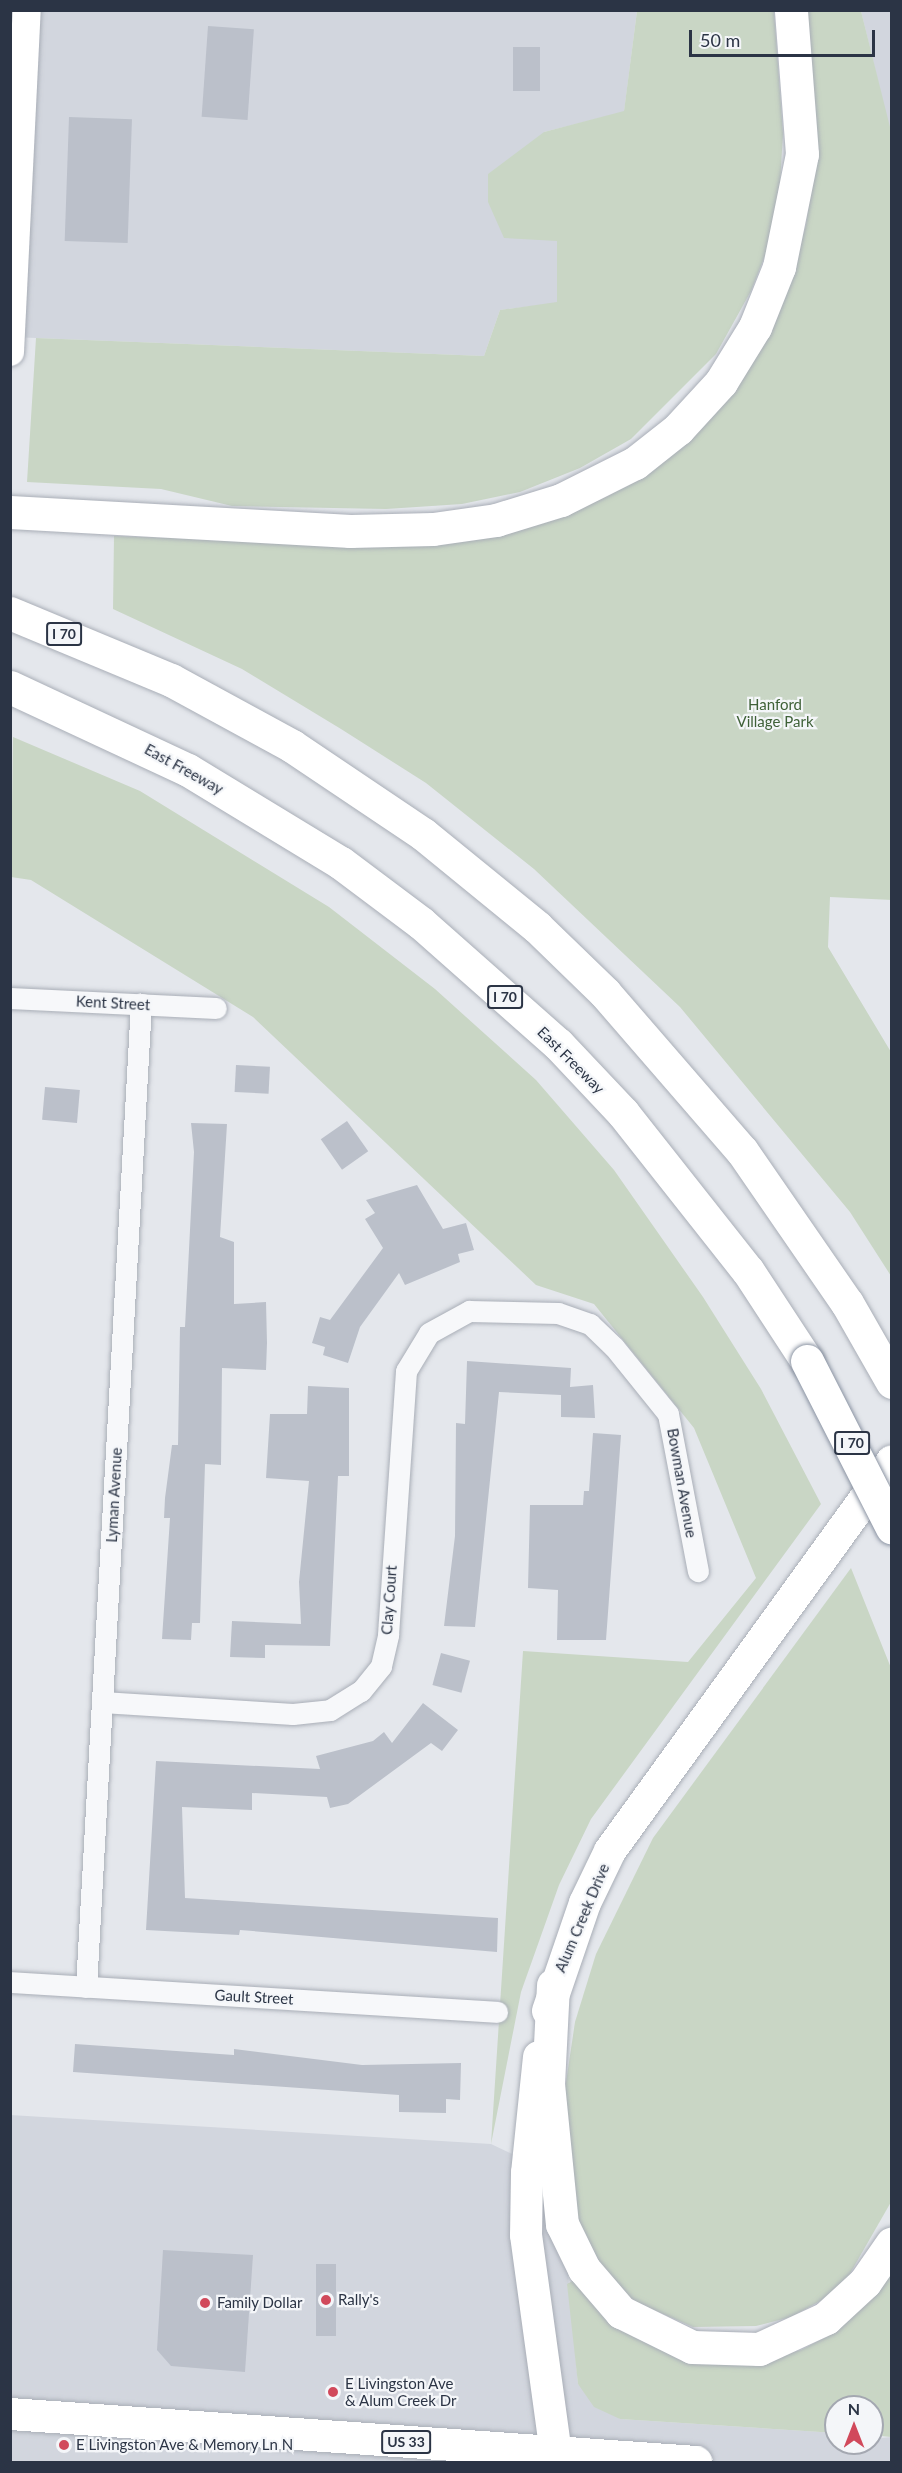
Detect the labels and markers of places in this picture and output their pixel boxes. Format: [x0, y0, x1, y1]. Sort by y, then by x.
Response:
place label: Rally's [338, 2291, 379, 2309]
marker: Rally's [319, 2293, 333, 2307]
place label: Family Dollar [217, 2294, 303, 2312]
marker: Family Dollar [198, 2296, 212, 2310]
place label: E Livingston Ave & Alum Creek Dr [345, 2374, 457, 2409]
marker: E Livingston Ave & Alum Creek Dr [326, 2385, 340, 2399]
place label: E Livingston Ave & Memory Ln N [76, 2436, 294, 2454]
marker: E Livingston Ave & Memory Ln N [57, 2438, 71, 2452]

